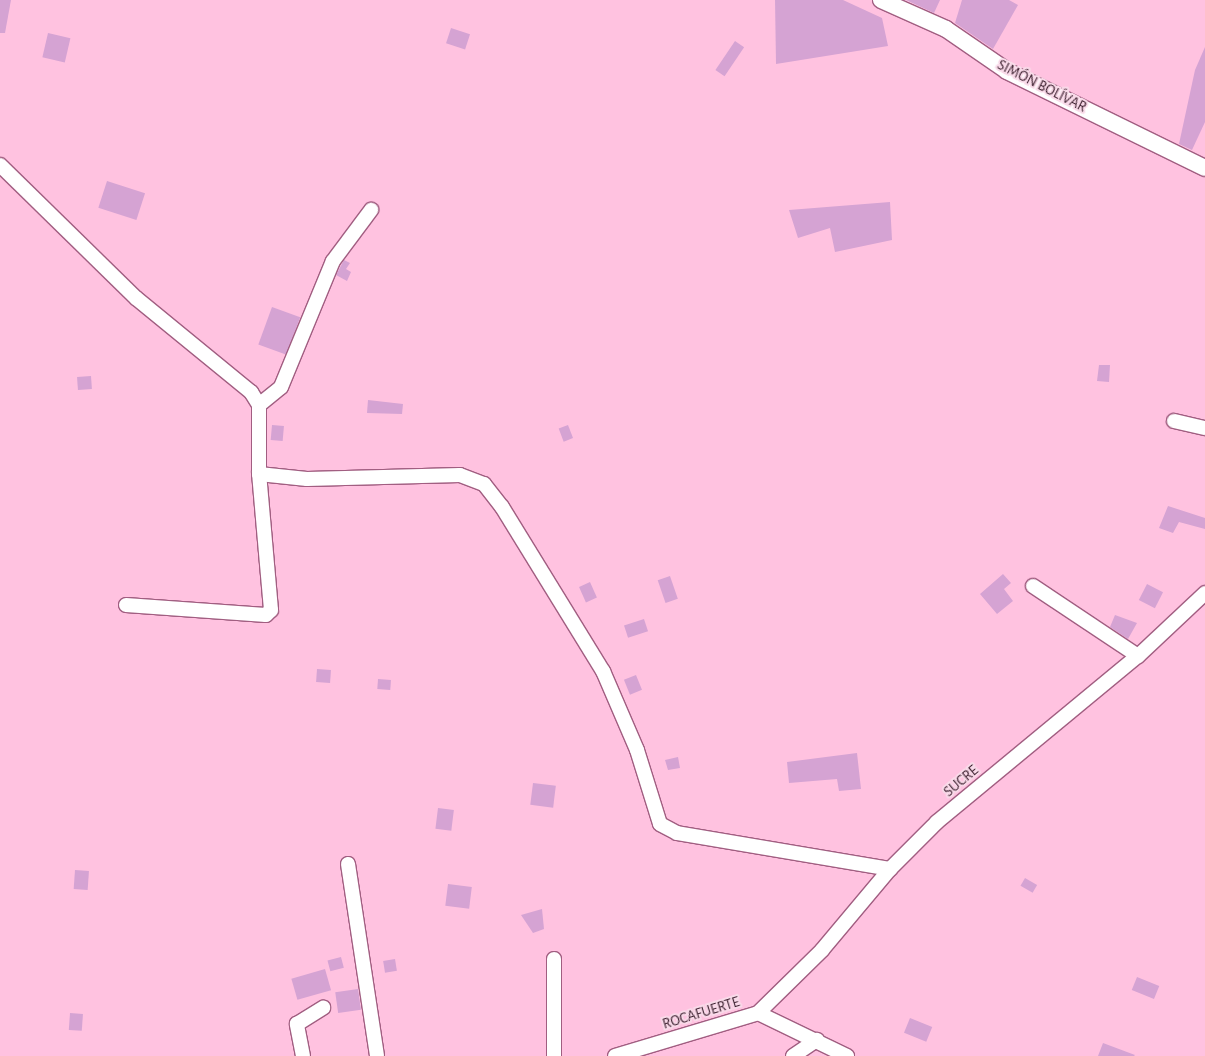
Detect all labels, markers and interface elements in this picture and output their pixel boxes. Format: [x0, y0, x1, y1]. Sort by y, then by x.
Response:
street label: SIMÓN BOLÍVAR [994, 56, 1090, 116]
street label: SUCRE [940, 761, 982, 801]
street label: ROCAFUERTE [660, 993, 742, 1033]

